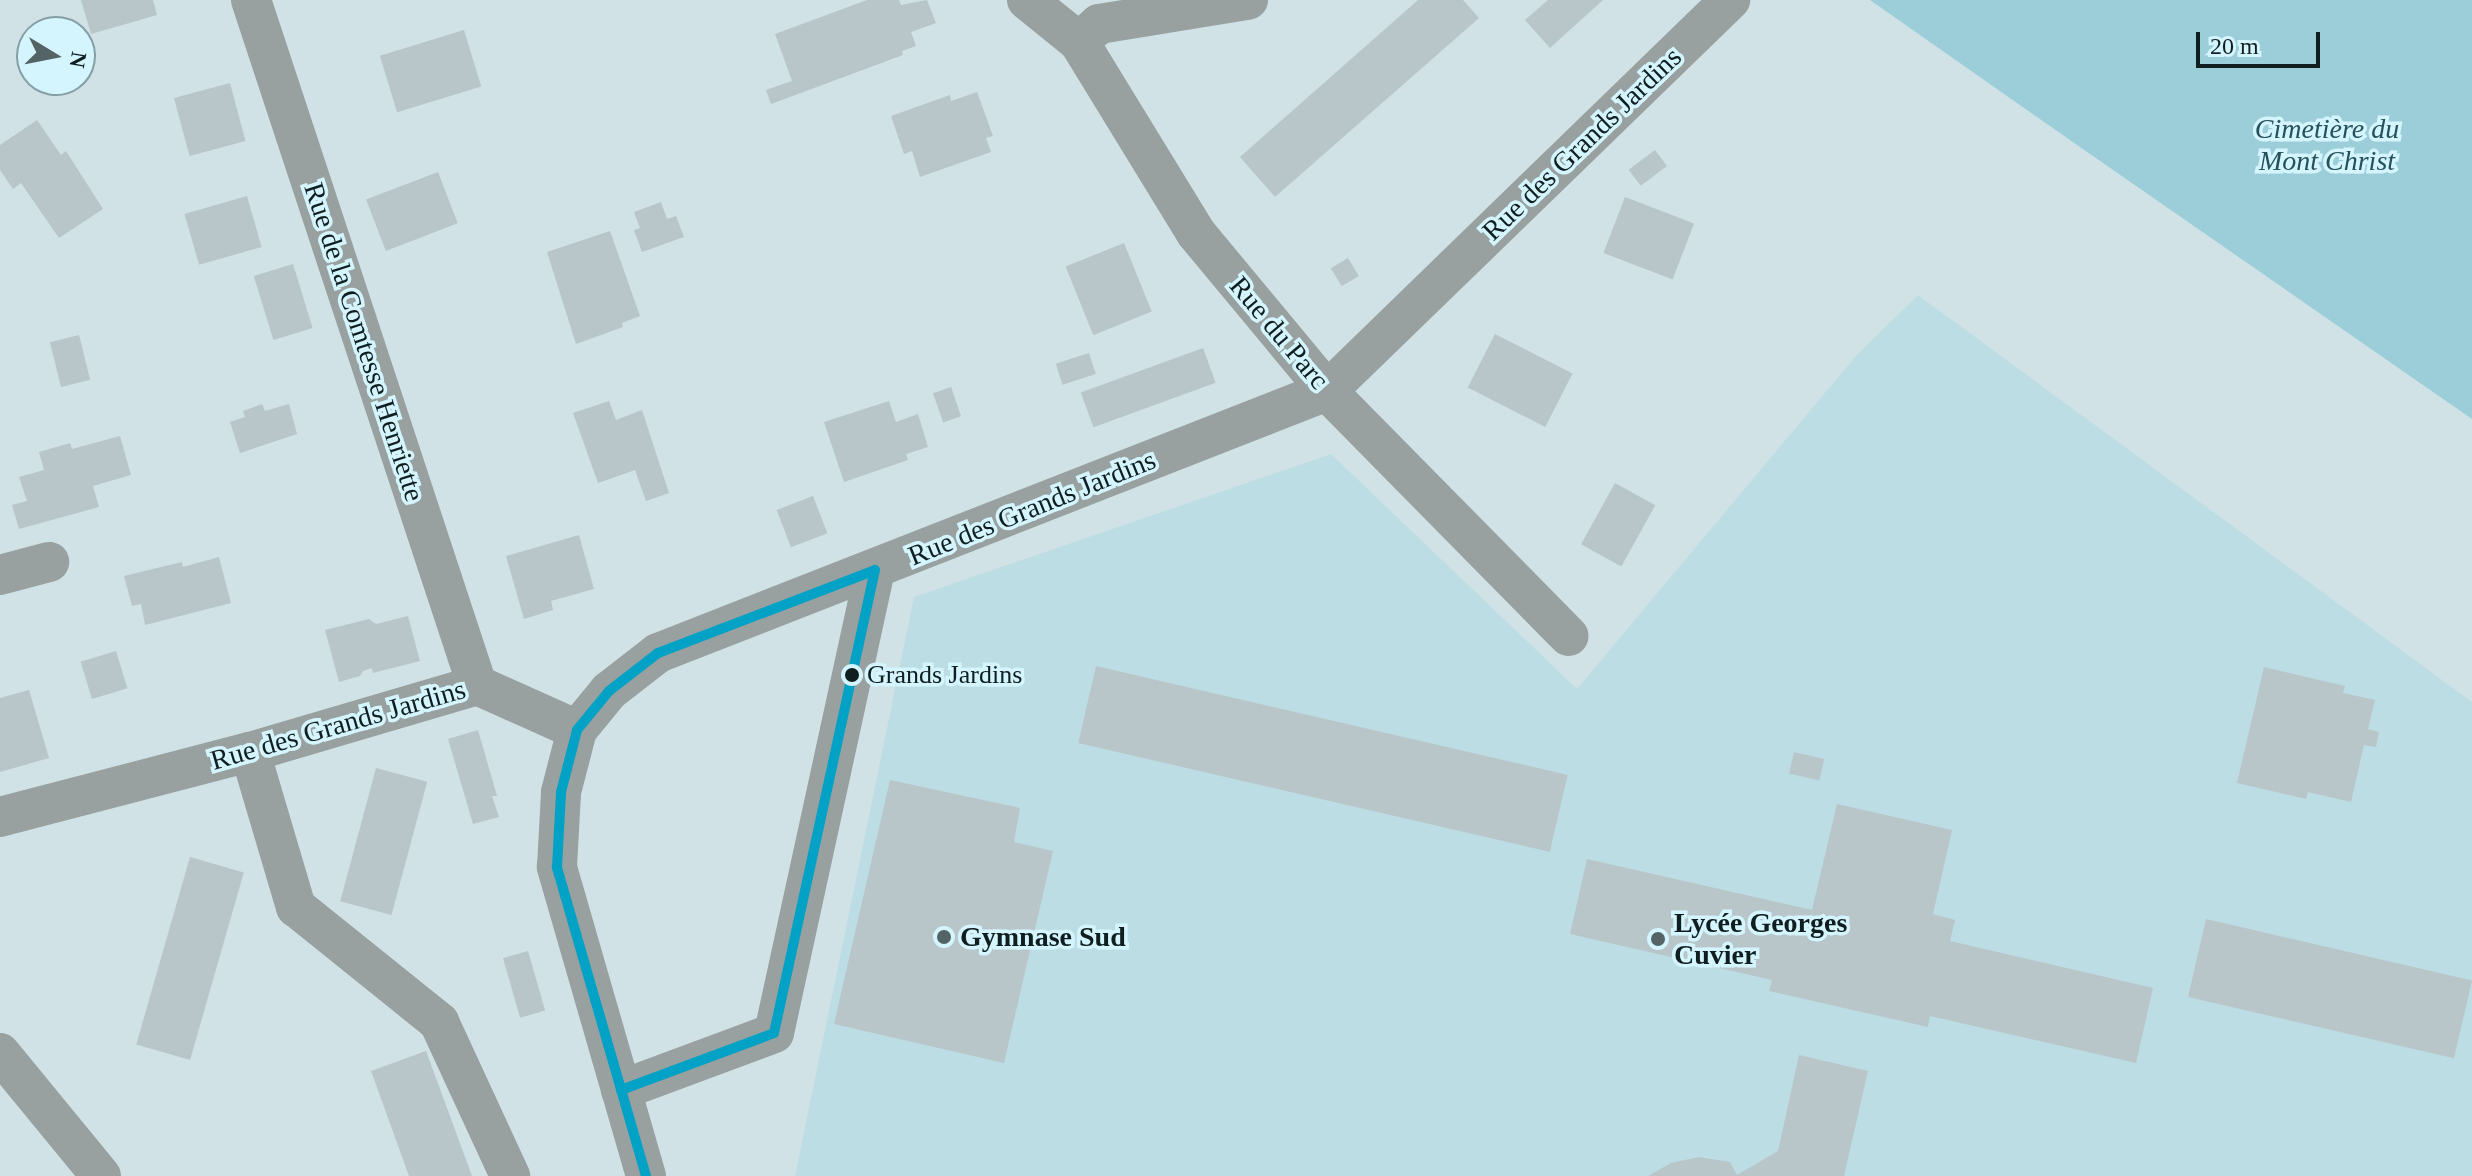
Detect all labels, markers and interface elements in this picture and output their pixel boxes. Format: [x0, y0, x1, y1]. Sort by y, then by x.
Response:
north arrow [16, 16, 96, 96]
scale bar [2200, 16, 2324, 66]
text: 20 m [2210, 33, 2259, 59]
street label: Rue des Grands Jardins [1476, 40, 1688, 248]
text: N [64, 50, 92, 70]
park label: Cimetière du Mont Christ [2255, 112, 2399, 178]
street label: Rue de la Comtesse Henriette [297, 179, 431, 505]
street label: Rue du Parc [1222, 270, 1336, 396]
street label: Rue des Grands Jardins [903, 443, 1161, 573]
place label: Grands Jardins [867, 659, 1022, 691]
marker: Grands Jardins [844, 667, 860, 683]
street label: Rue des Grands Jardins [207, 673, 469, 777]
place label: Lycée Georges Cuvier [1674, 906, 1847, 972]
place label: Gymnase Sud [960, 920, 1126, 954]
marker: Gymnase Sud [935, 928, 953, 946]
marker: Lycée Georges Cuvier [1649, 930, 1667, 948]

